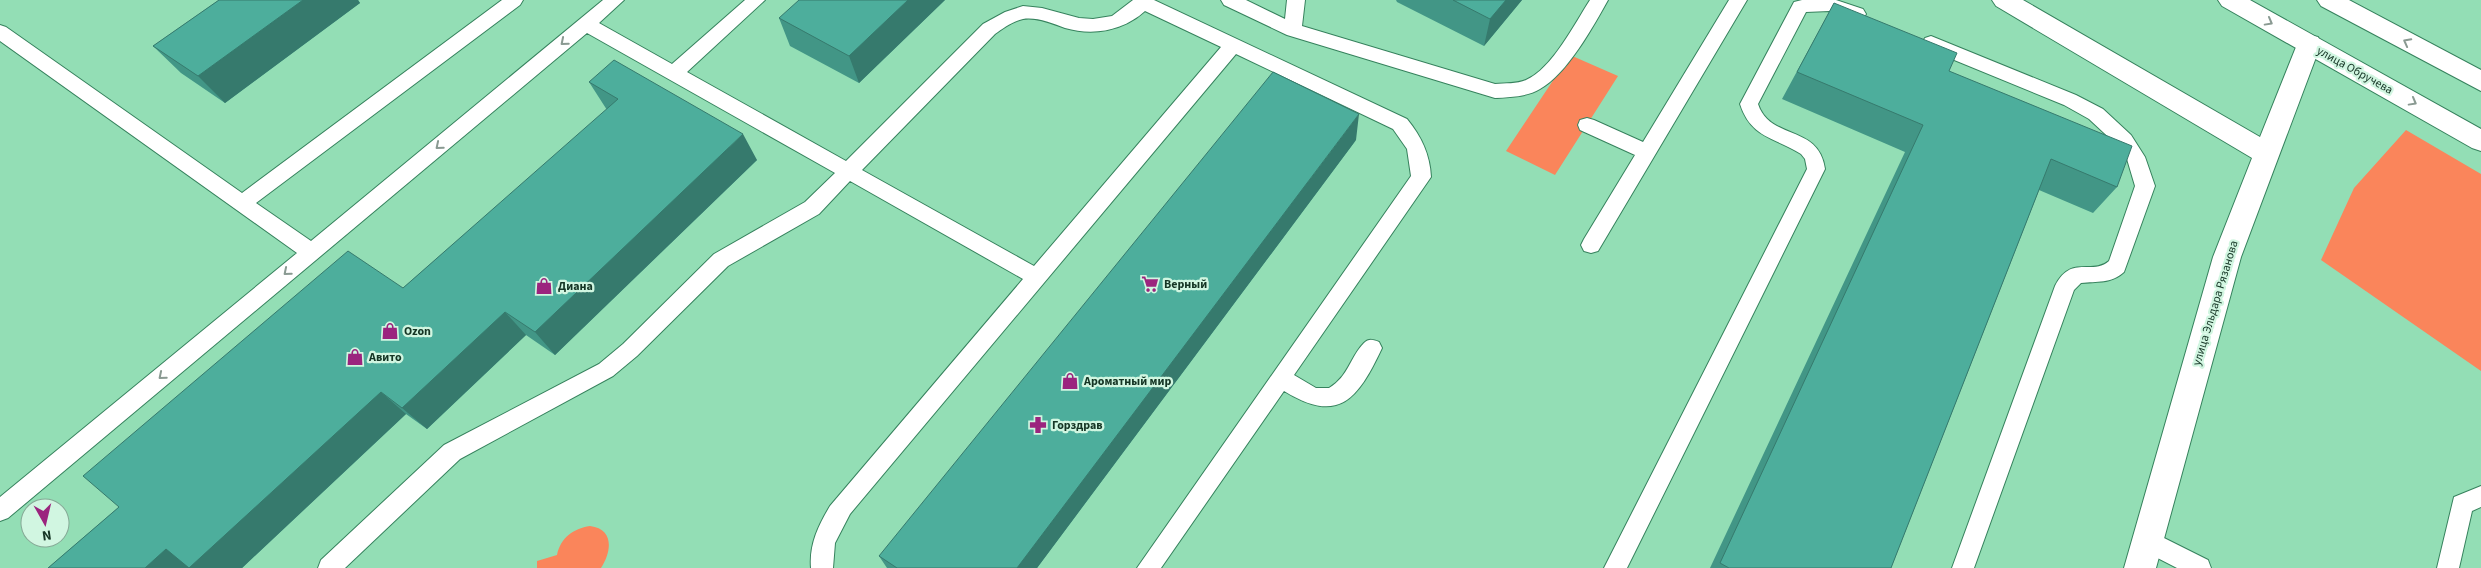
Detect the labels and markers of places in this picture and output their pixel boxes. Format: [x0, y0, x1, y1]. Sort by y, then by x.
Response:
supermarket icon: Верный [1140, 274, 1160, 294]
shop icon: Диана [534, 276, 554, 296]
place label: Верный [1164, 276, 1207, 293]
place label: Диана [558, 278, 593, 295]
shop icon: Ozon [380, 321, 400, 341]
place label: Ozon [404, 323, 431, 340]
shop icon: Авито [345, 347, 365, 367]
place label: Авито [368, 349, 402, 366]
shop icon: Ароматный мир [1060, 371, 1080, 391]
place label: Ароматный мир [1083, 373, 1172, 390]
pharmacy icon: Горздрав [1028, 415, 1048, 435]
place label: Горздрав [1052, 417, 1103, 434]

